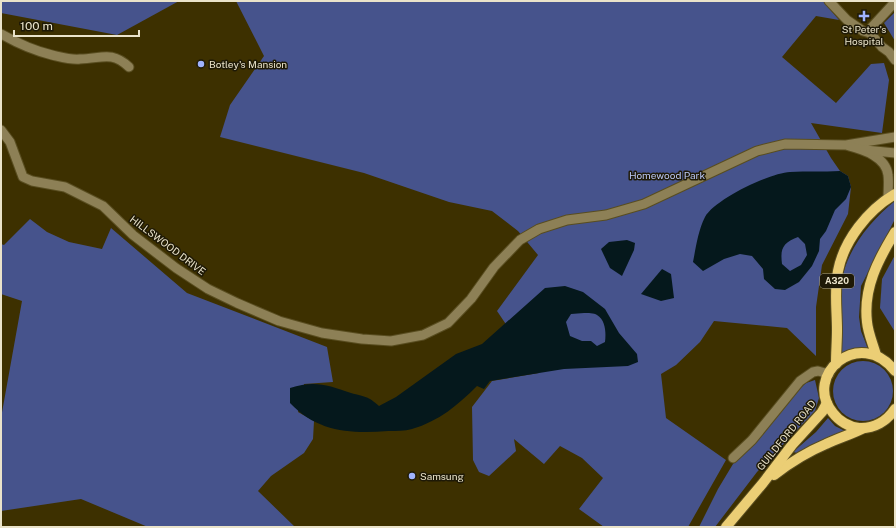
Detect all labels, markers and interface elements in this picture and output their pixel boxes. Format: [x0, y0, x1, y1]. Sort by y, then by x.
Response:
marker: St Peter's Hospital [858, 10, 870, 22]
scale bar [14, 12, 139, 38]
text: 100 m [20, 19, 53, 33]
place label: St Peter's Hospital [842, 23, 886, 47]
place label: Botley's Mansion [209, 58, 287, 70]
marker: Botley's Mansion [196, 59, 206, 69]
park label: Homewood Park [629, 169, 705, 181]
street label: HILLSWOOD DRIVE [128, 213, 208, 277]
road number: A320 [820, 274, 854, 288]
street label: GUILDFORD ROAD [754, 397, 818, 473]
place label: Samsung [420, 470, 464, 482]
marker: Samsung [407, 471, 417, 481]

